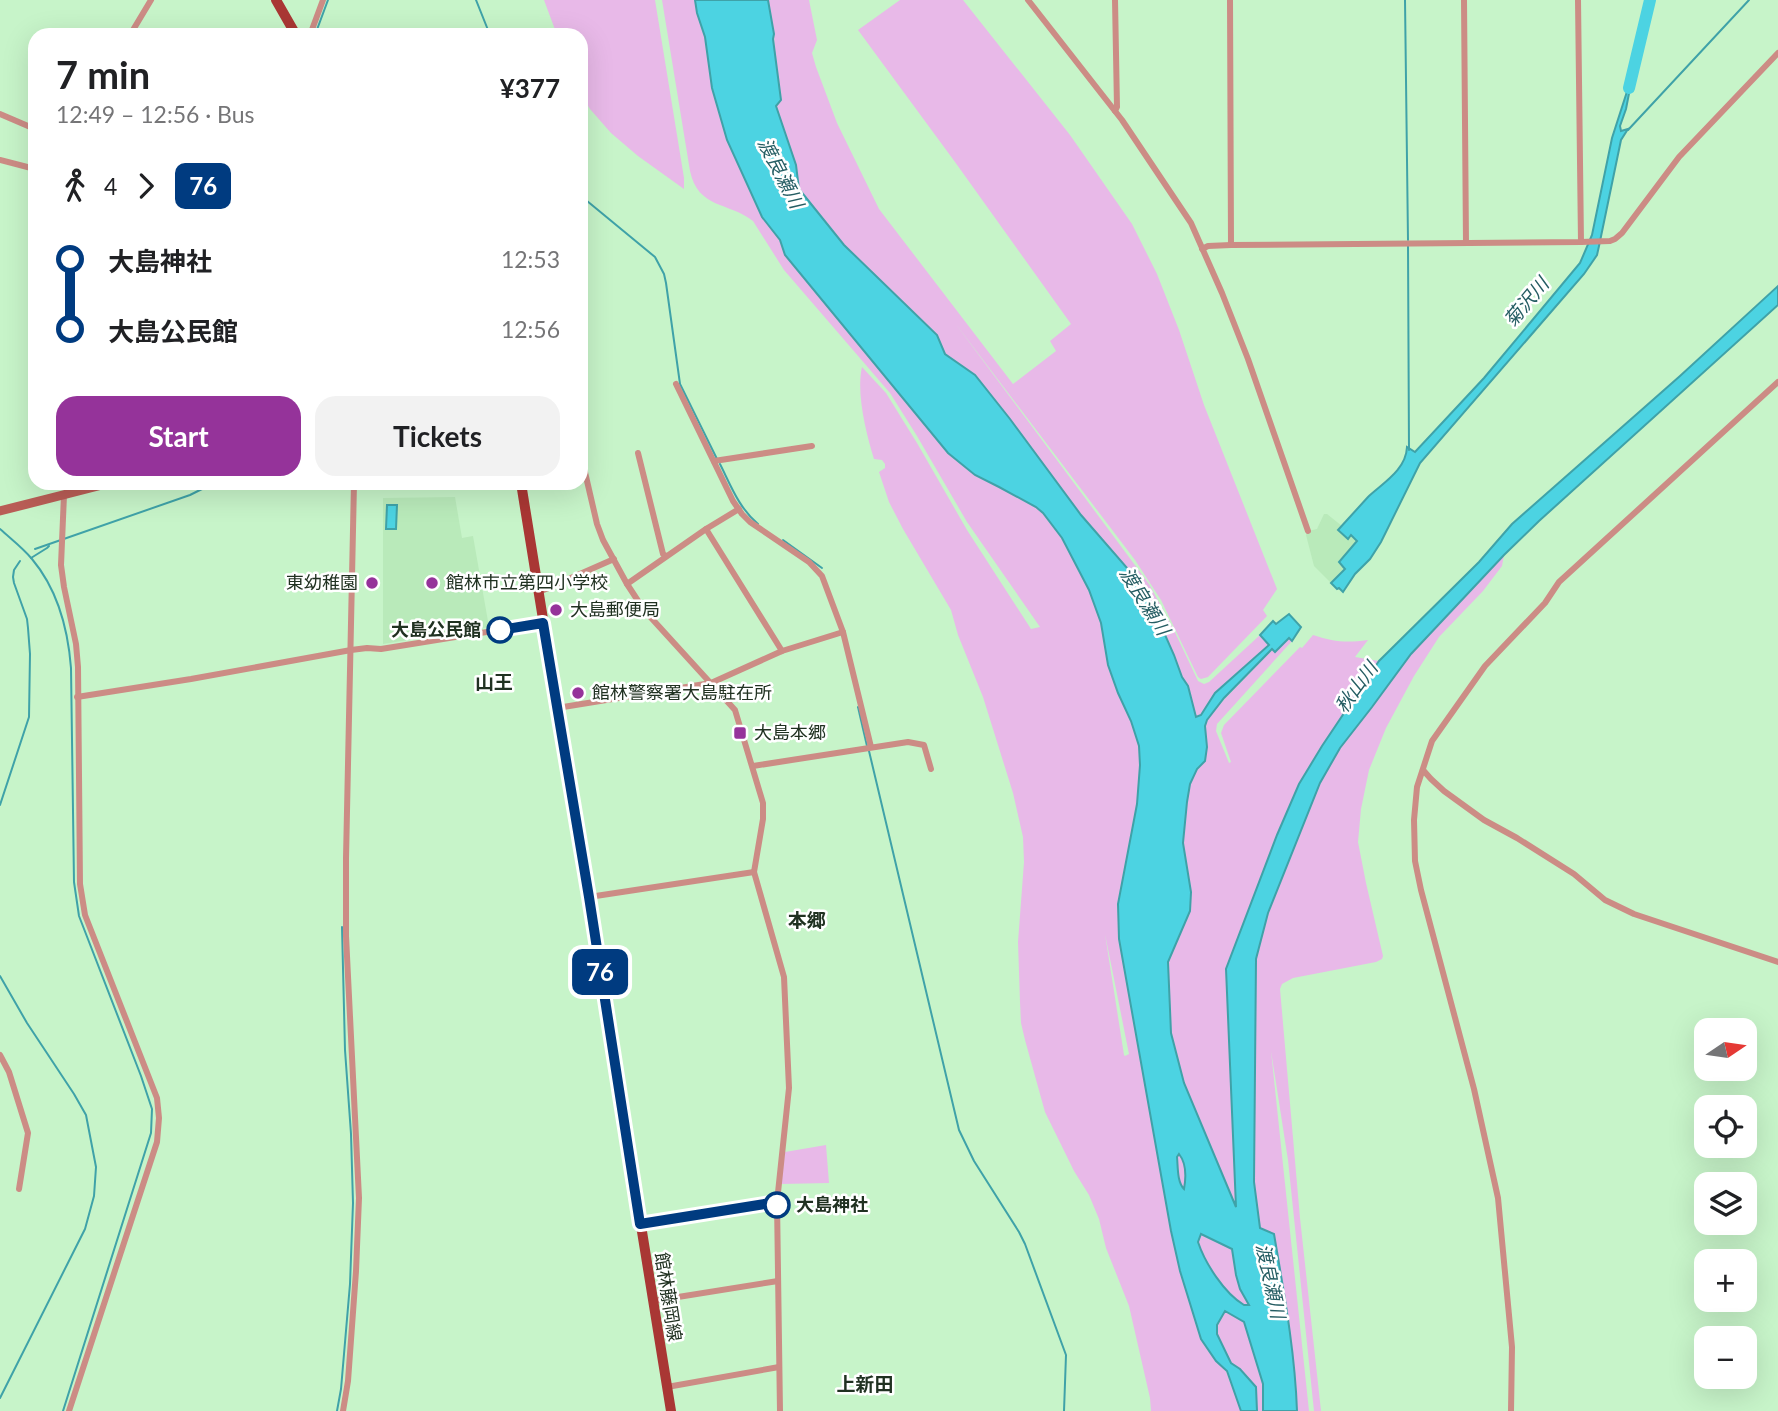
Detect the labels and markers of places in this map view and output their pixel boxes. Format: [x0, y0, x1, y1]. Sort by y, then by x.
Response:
place label: 東幼稚園 [286, 571, 358, 593]
place label: 館林市立第四小学校 [446, 571, 608, 593]
marker: 東幼稚園 [364, 575, 380, 591]
marker: 館林市立第四小学校 [424, 575, 440, 591]
place label: 大島郵便局 [570, 598, 660, 620]
marker: 大島郵便局 [548, 602, 564, 618]
marker: 大島公民館 [487, 617, 513, 643]
place label: 大島公民館 [391, 618, 481, 640]
place label: 館林警察署大島駐在所 [592, 681, 772, 703]
marker: 館林警察署大島駐在所 [570, 685, 586, 701]
place label: 大島本郷 [754, 721, 826, 743]
marker: 大島本郷 [732, 725, 748, 741]
marker: 大島神社 [764, 1192, 790, 1218]
place label: 大島神社 [796, 1193, 868, 1215]

